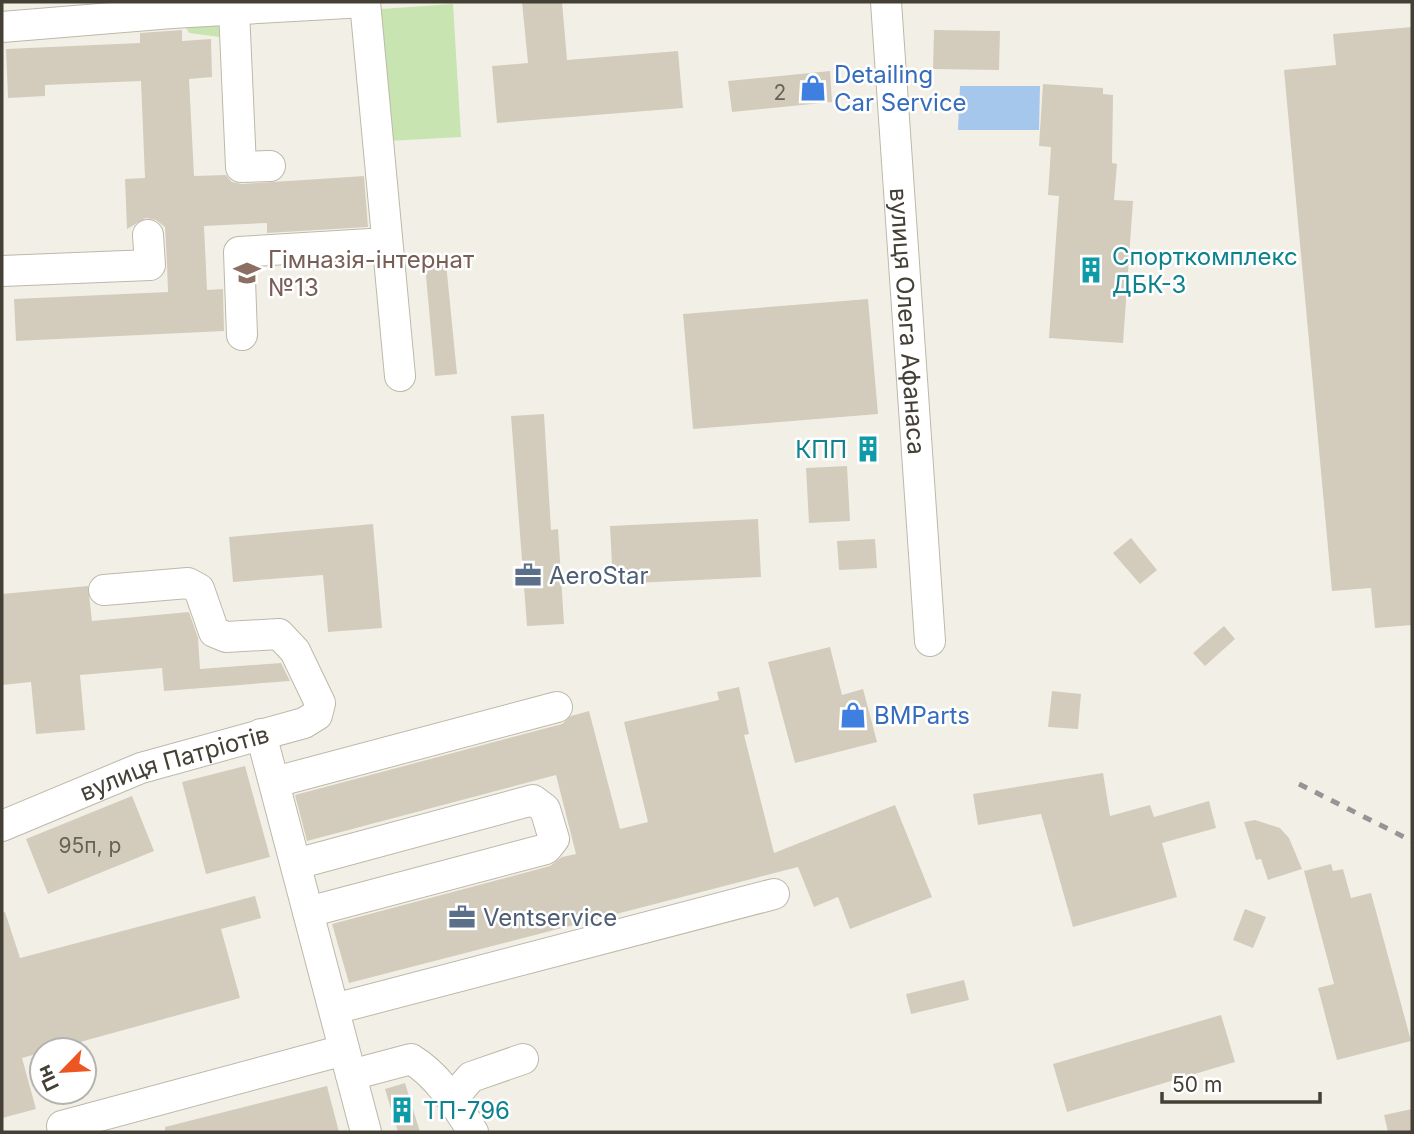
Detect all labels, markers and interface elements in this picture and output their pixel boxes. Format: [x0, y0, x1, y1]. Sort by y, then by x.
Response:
place label: Detailing Car Service [834, 60, 967, 117]
shop icon: Detailing Car Service [798, 73, 828, 103]
house number: 2 [774, 80, 786, 105]
street label: вулиця Олега Афанаса [884, 187, 932, 456]
place label: Спорткомплекс ДБК-3 [1112, 242, 1298, 299]
place label: Гімназія-інтернат №13 [268, 245, 474, 302]
building icon: Спорткомплекс ДБК-3 [1076, 255, 1106, 285]
school or university icon: Гімназія-інтернат №13 [232, 258, 262, 288]
building icon: КПП [853, 434, 883, 464]
place label: КПП [795, 435, 847, 464]
office icon: AeroStar [513, 560, 543, 590]
place label: AeroStar [549, 561, 648, 590]
shop icon: BMParts [838, 700, 868, 730]
place label: BMParts [874, 701, 970, 730]
street label: вулиця Патріотів [75, 719, 272, 806]
house number: 95п, р [59, 833, 121, 858]
office icon: Ventservice [447, 902, 477, 932]
place label: Ventservice [483, 903, 617, 932]
north arrow [28, 1036, 98, 1106]
scale bar [1162, 1060, 1320, 1104]
text: Пн [32, 1061, 64, 1095]
text: 50 m [1172, 1072, 1222, 1097]
building icon: ТП-796 [387, 1095, 417, 1125]
place label: ТП-796 [423, 1096, 510, 1125]

